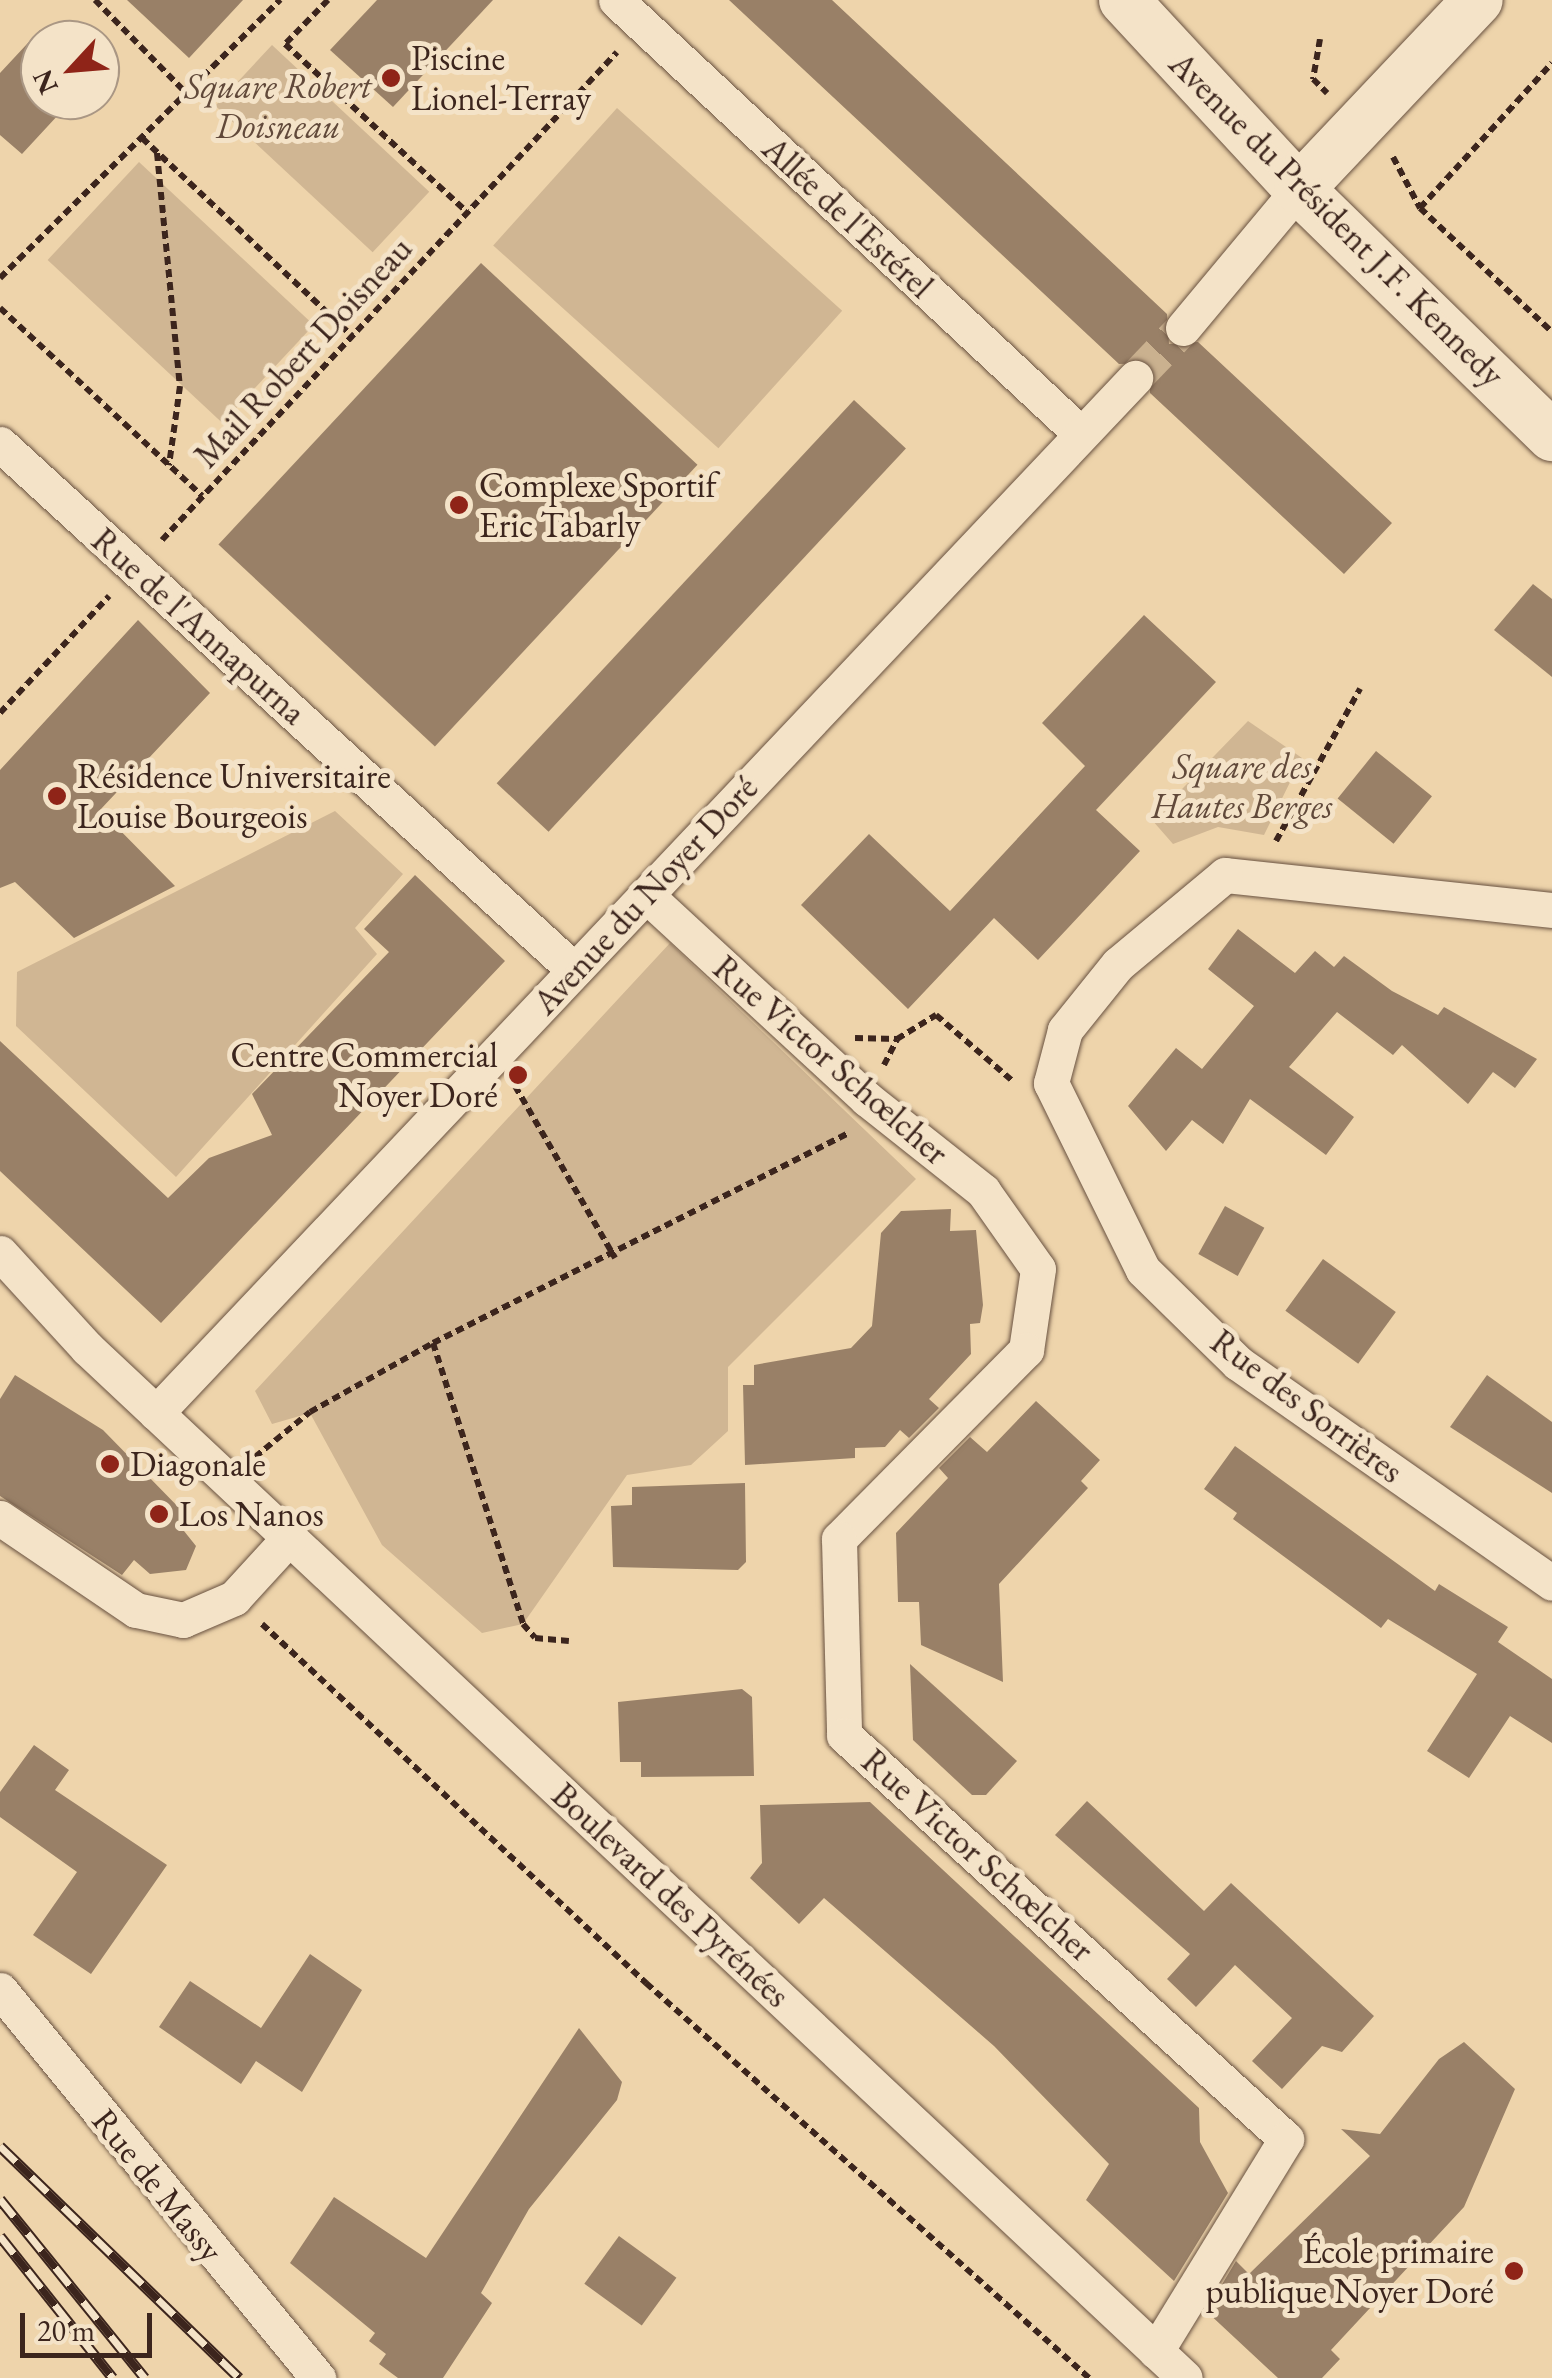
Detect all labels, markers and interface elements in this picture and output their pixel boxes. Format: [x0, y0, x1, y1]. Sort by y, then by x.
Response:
north arrow [20, 20, 120, 120]
place label: Piscine Lionel-Terray [411, 37, 591, 119]
street label: Avenue du Président J.F. Kennedy [1161, 43, 1513, 395]
text: N [24, 64, 66, 100]
park label: Square Robert Doisneau [184, 65, 372, 147]
marker: Piscine Lionel-Terray [380, 67, 402, 89]
street label: Allée de l'Estérel [754, 127, 942, 307]
street label: Mail Robert Doisneau [185, 228, 421, 476]
place label: Complexe Sportif Eric Tabarly [479, 464, 717, 546]
marker: Complexe Sportif Eric Tabarly [448, 494, 470, 516]
street label: Rue de l'Annapurna [83, 519, 315, 733]
park label: Square des Hautes Berges [1152, 745, 1332, 827]
place label: Résidence Universitaire Louise Bourgeois [77, 755, 391, 837]
street label: Avenue du Noyer Doré [524, 767, 766, 1023]
marker: Résidence Universitaire Louise Bourgeois [46, 785, 68, 807]
street label: Rue Victor Schœlcher [705, 946, 957, 1174]
place label: Centre Commercial Noyer Doré [231, 1034, 498, 1116]
marker: Centre Commercial Noyer Doré [507, 1064, 529, 1086]
street label: Rue des Sorrières [1203, 1320, 1411, 1492]
place label: Diagonale [130, 1443, 266, 1485]
marker: Diagonale [99, 1453, 121, 1475]
place label: Los Nanos [179, 1493, 324, 1535]
marker: Los Nanos [148, 1503, 170, 1525]
street label: Rue Victor Schœlcher [853, 1740, 1103, 1970]
street label: Boulevard des Pyrénées [543, 1774, 799, 2016]
street label: Rue de Massy [84, 2100, 232, 2270]
place label: École primaire publique Noyer Doré [1206, 2230, 1494, 2312]
marker: École primaire publique Noyer Doré [1503, 2260, 1525, 2282]
scale bar [25, 2293, 158, 2355]
text: 20 m [37, 2311, 95, 2350]

